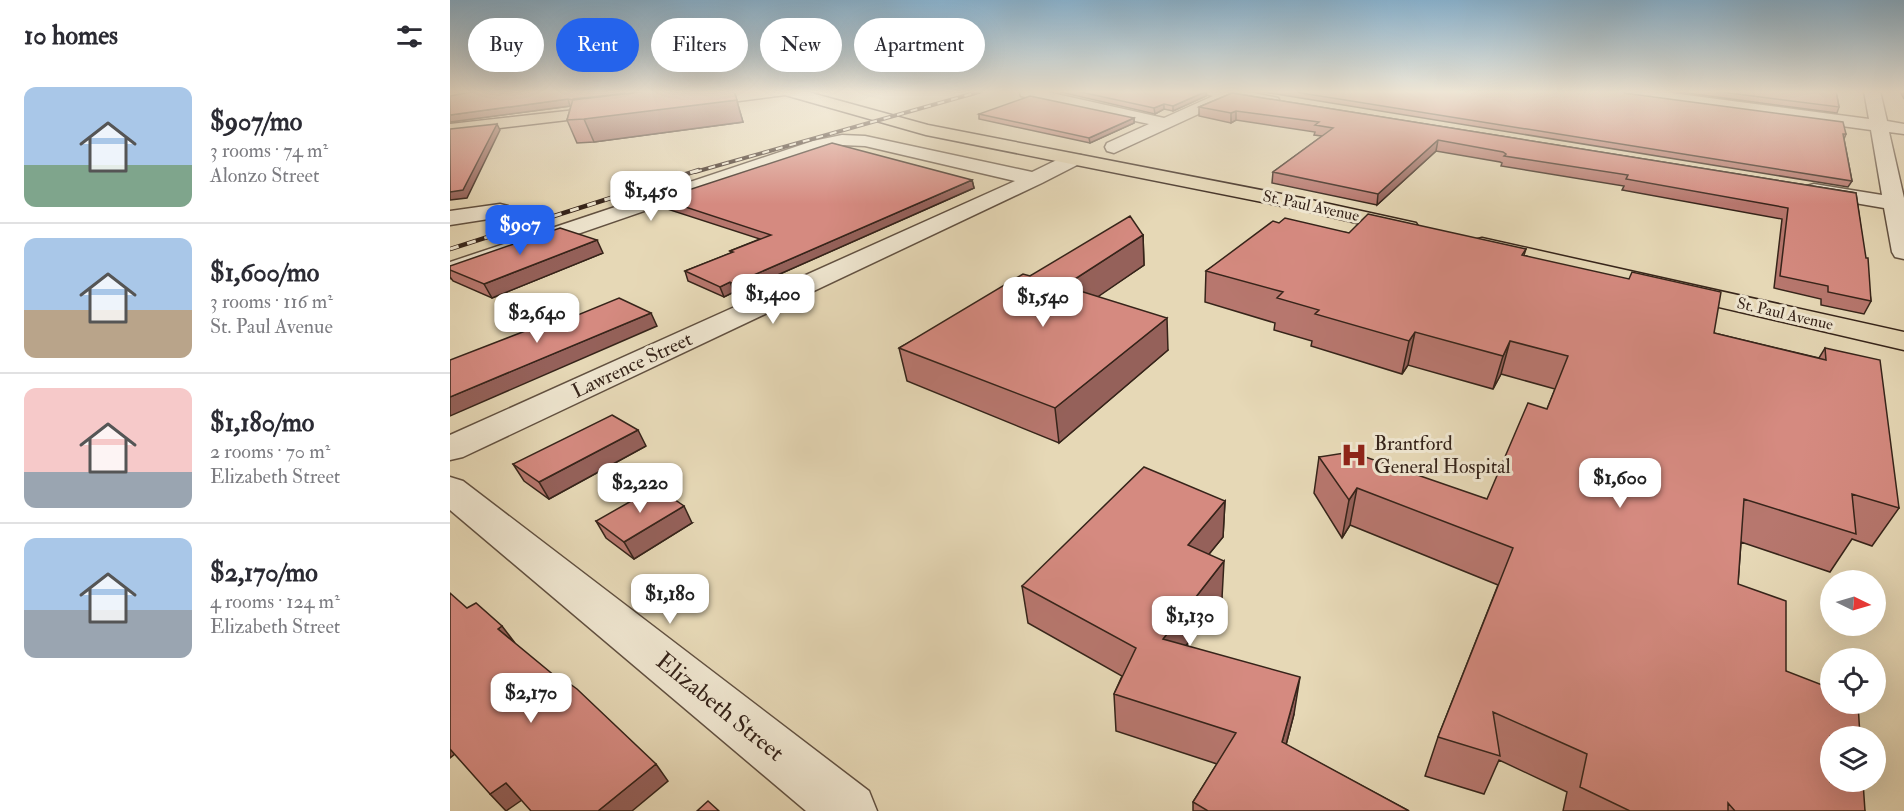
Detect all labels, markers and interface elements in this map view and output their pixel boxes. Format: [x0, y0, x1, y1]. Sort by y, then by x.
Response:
chip: Buy [468, 18, 544, 72]
chip: Rent [556, 18, 639, 72]
chip: Filters [651, 18, 748, 72]
chip: New [760, 18, 842, 72]
chip: Apartment [854, 18, 985, 72]
text: 10 homes [24, 20, 118, 52]
icon: filters [393, 20, 426, 53]
text: $907/mo [210, 106, 302, 138]
icon: home [72, 111, 144, 183]
text: 3 rooms · 74 m² [210, 138, 328, 163]
text: Alonzo Street [210, 163, 319, 188]
pin: $1,450 [602, 171, 700, 222]
text: $1,450 [624, 178, 678, 203]
street label: St. Paul Avenue [1261, 186, 1361, 226]
pin: $907 [484, 205, 556, 256]
text: $907 [499, 212, 541, 237]
text: $1,600/mo [210, 257, 319, 289]
icon: home [72, 262, 144, 334]
pin: $1,400 [724, 274, 822, 325]
pin: $1,540 [994, 277, 1092, 328]
text: $1,400 [746, 281, 800, 306]
text: $1,540 [1017, 284, 1069, 309]
text: 3 rooms · 116 m² [210, 289, 333, 314]
pin: $2,640 [488, 293, 586, 344]
street label: St. Paul Avenue [1735, 293, 1835, 335]
text: $2,640 [508, 300, 566, 325]
text: St. Paul Avenue [210, 314, 333, 339]
street label: Lawrence Street [568, 326, 697, 404]
text: $1,180/mo [210, 407, 314, 439]
icon: home [72, 412, 144, 484]
place label: Brantford General Hospital [1374, 431, 1511, 480]
text: 2 rooms · 70 m² [210, 439, 330, 464]
hospital icon: Brantford General Hospital [1339, 440, 1369, 470]
pin: $1,600 [1571, 458, 1669, 509]
pin: $2,220 [591, 463, 689, 514]
text: Elizabeth Street [210, 464, 340, 489]
text: $1,600 [1593, 465, 1647, 490]
text: $2,220 [612, 470, 668, 495]
text: $2,170/mo [210, 557, 318, 589]
icon: home [72, 562, 144, 634]
north arrow [1820, 570, 1886, 636]
map controls [1820, 570, 1886, 792]
pin: $1,180 [621, 574, 719, 625]
text: $1,180 [645, 581, 695, 606]
text: 4 rooms · 124 m² [210, 589, 340, 614]
pin: $1,130 [1141, 596, 1239, 647]
text: $1,130 [1166, 603, 1214, 628]
text: Elizabeth Street [210, 614, 340, 639]
street label: Elizabeth Street [649, 646, 791, 768]
button: locate [1820, 648, 1886, 714]
pin: $2,170 [482, 673, 580, 724]
text: $2,170 [505, 680, 557, 705]
button: layers [1820, 726, 1886, 792]

